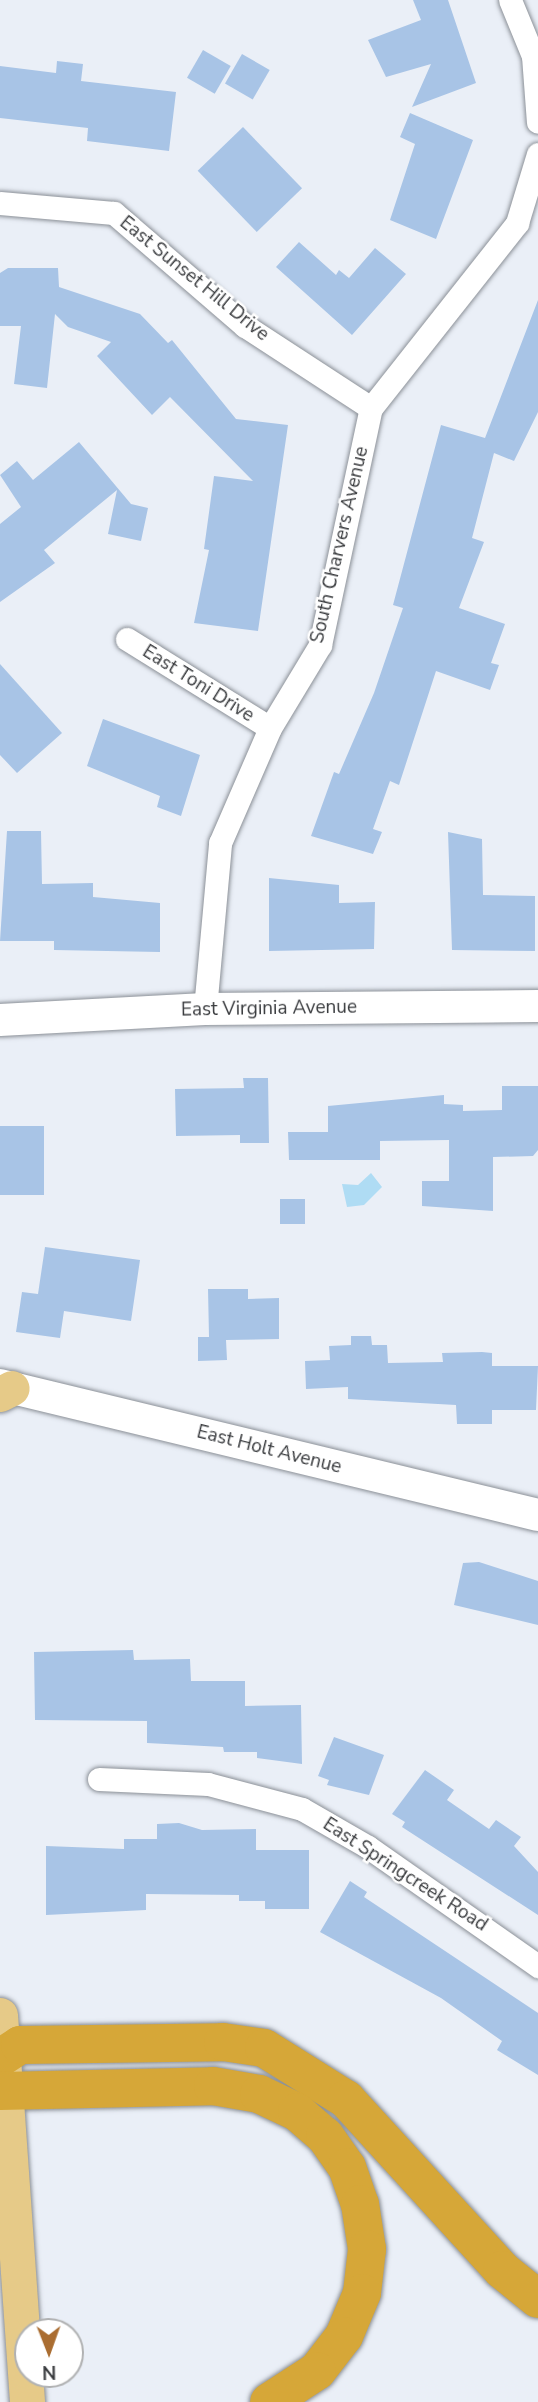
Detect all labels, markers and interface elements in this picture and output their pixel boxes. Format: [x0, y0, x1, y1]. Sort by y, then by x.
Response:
street label: East Sunset Hill Drive [115, 212, 273, 346]
street label: South Charvers Avenue [306, 444, 374, 646]
street label: East Toni Drive [138, 641, 258, 727]
street label: East Virginia Avenue [181, 996, 357, 1022]
street label: East Holt Avenue [194, 1421, 344, 1479]
street label: East Springcreek Road [318, 1813, 492, 1937]
north arrow [14, 2318, 84, 2388]
text: N [42, 2359, 57, 2385]

